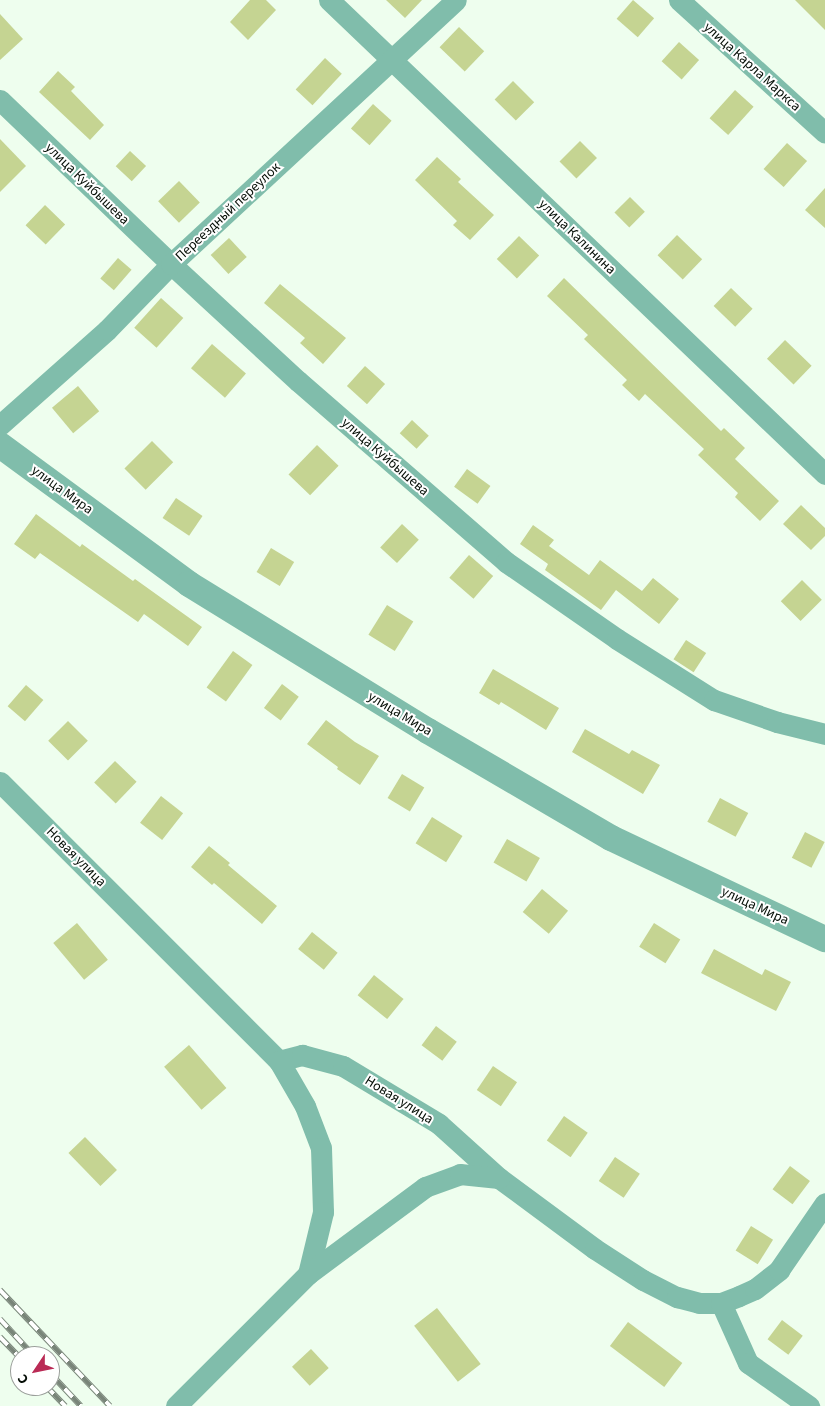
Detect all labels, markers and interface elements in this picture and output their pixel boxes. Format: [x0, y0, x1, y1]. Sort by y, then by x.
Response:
street label: улица Карла Маркса [700, 19, 804, 115]
street label: улица Куйбышева [41, 140, 133, 228]
street label: Переездный переулок [172, 159, 284, 265]
street label: улица Калинина [535, 196, 619, 278]
street label: улица Куйбышева [338, 414, 432, 500]
street label: улица Мира [28, 462, 96, 518]
street label: улица Мира [365, 688, 435, 740]
street label: Новая улица [43, 824, 109, 890]
street label: улица Мира [719, 883, 791, 929]
street label: Новая улица [362, 1072, 436, 1128]
north arrow [10, 1346, 60, 1396]
text: С [13, 1370, 34, 1388]

